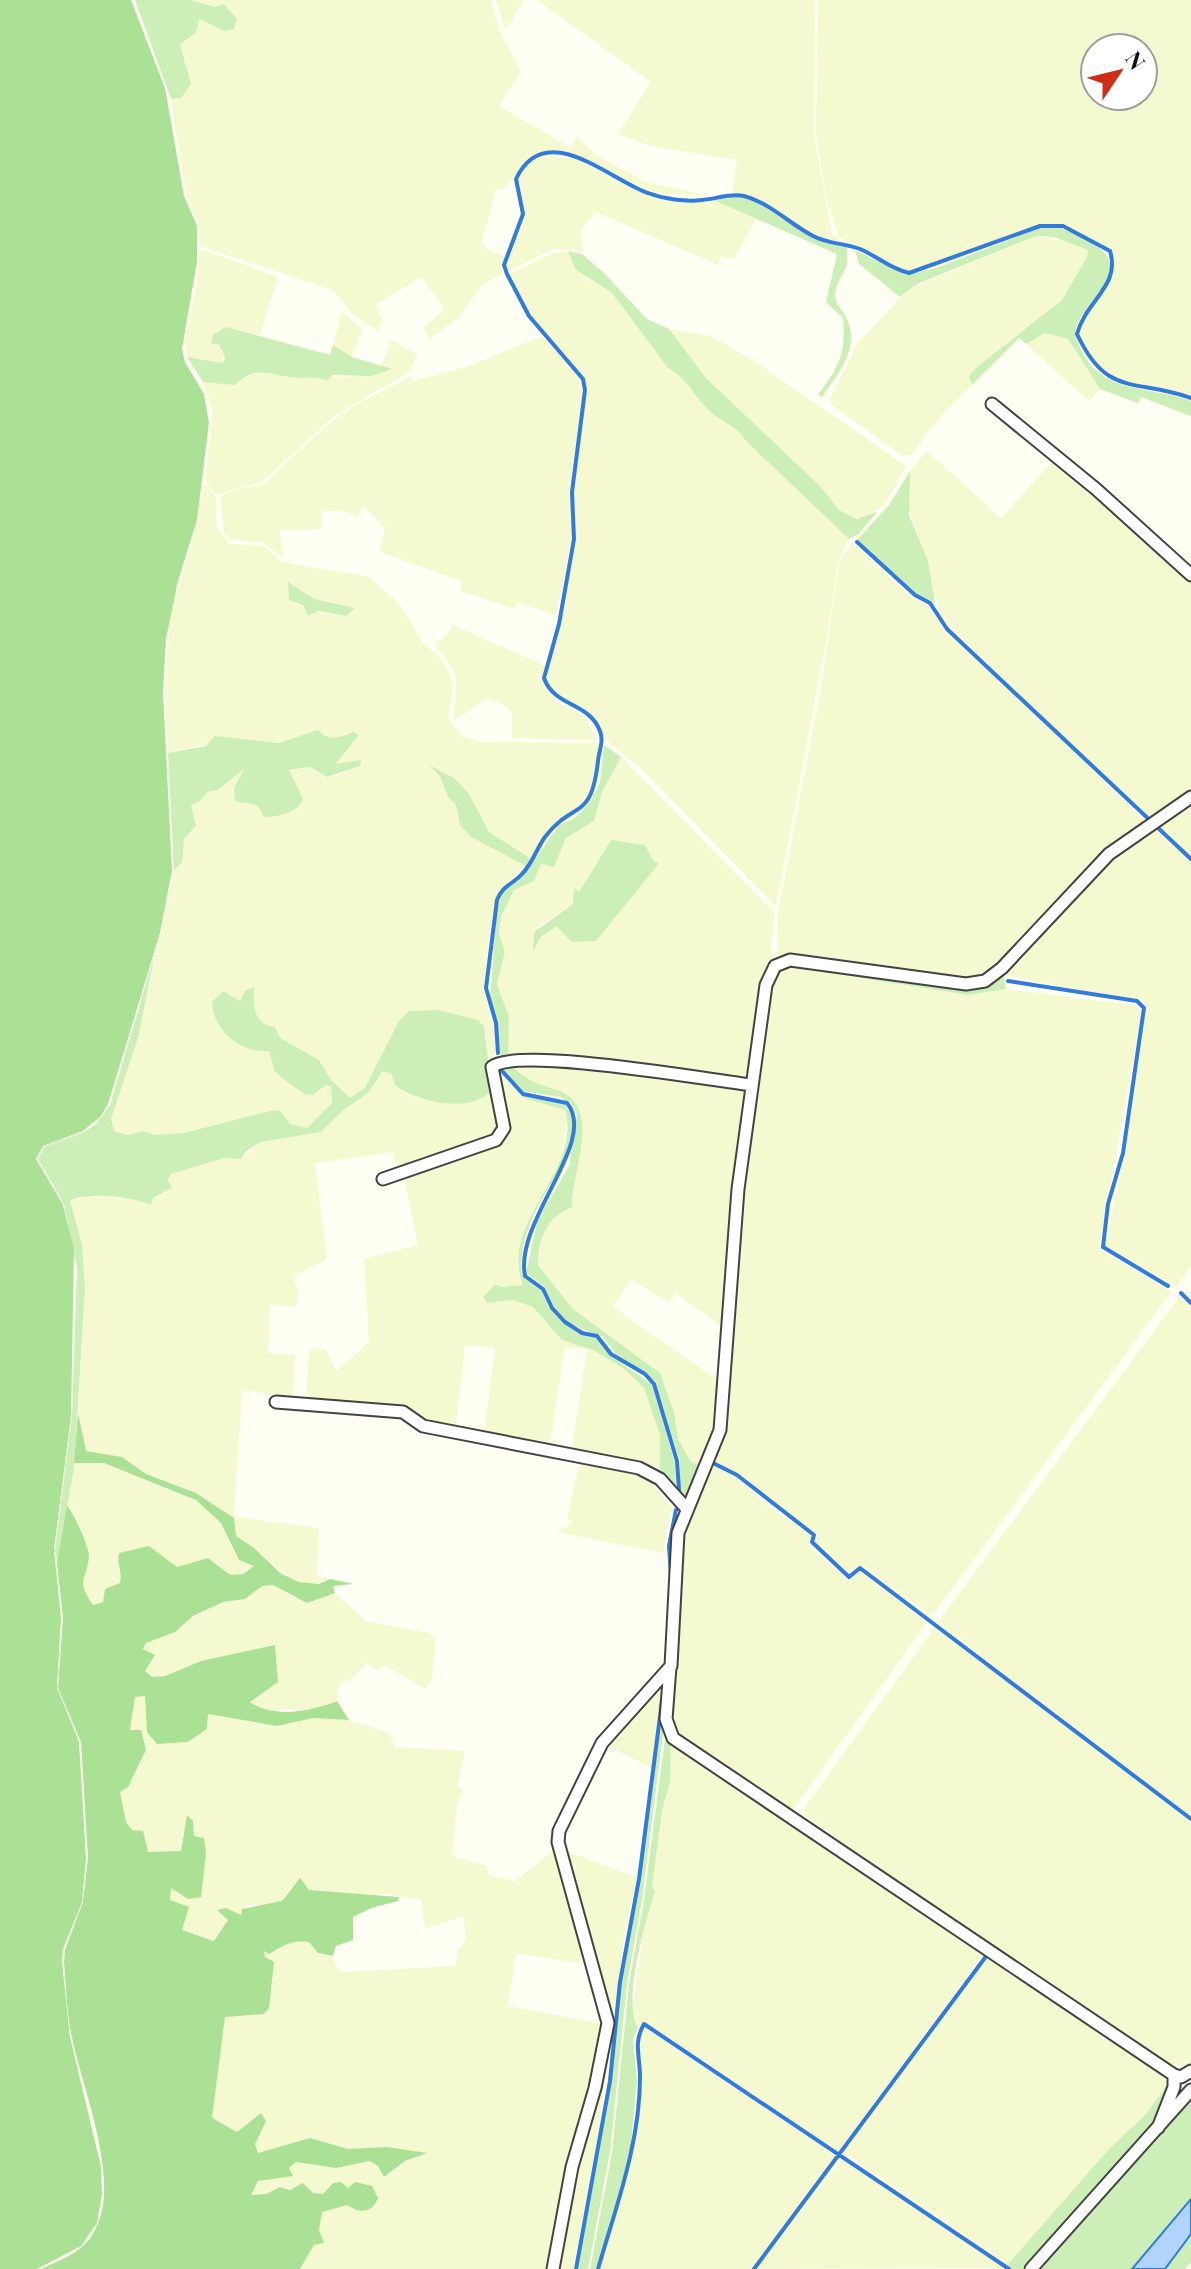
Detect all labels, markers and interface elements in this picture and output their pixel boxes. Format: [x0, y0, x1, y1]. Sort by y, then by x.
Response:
north arrow [1079, 32, 1159, 112]
text: N [1119, 45, 1153, 75]

